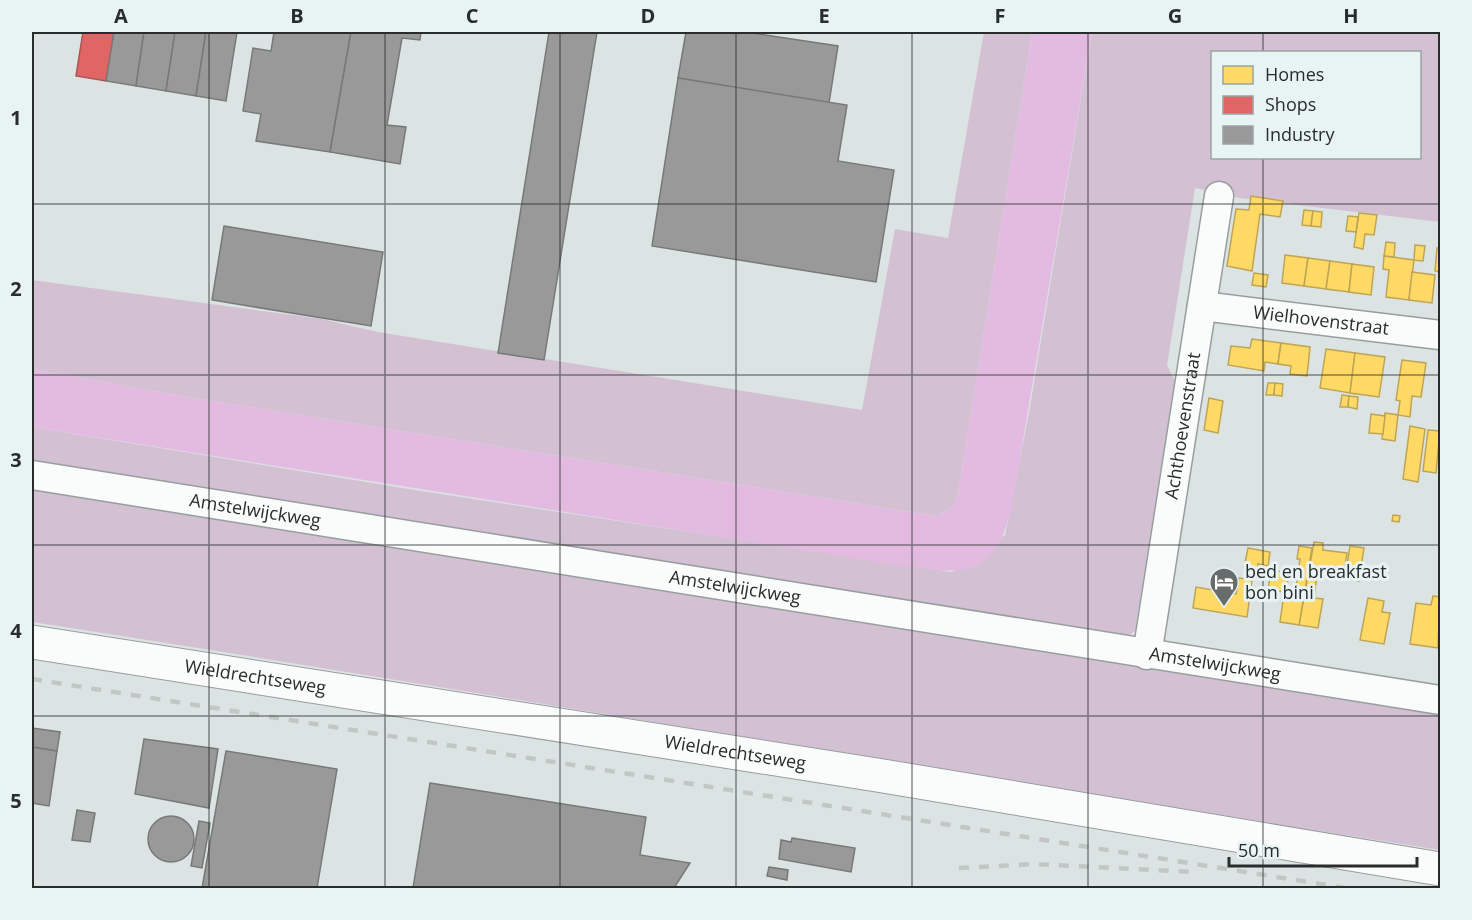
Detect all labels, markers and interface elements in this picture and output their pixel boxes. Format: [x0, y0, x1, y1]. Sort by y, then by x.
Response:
text: A [114, 2, 128, 29]
text: B [290, 2, 304, 29]
text: C [466, 2, 479, 29]
text: D [641, 2, 655, 29]
text: E [818, 2, 830, 29]
text: F [995, 2, 1005, 29]
text: G [1168, 2, 1182, 29]
text: H [1343, 2, 1359, 29]
legend [1211, 51, 1421, 159]
text: Homes [1265, 62, 1324, 86]
text: Shops [1265, 92, 1316, 116]
text: 1 [10, 104, 22, 131]
text: Industry [1265, 122, 1335, 146]
text: 2 [10, 275, 22, 302]
street label: Wielhovenstraat [1252, 299, 1391, 340]
street label: Achthoevenstraat [1159, 350, 1205, 501]
text: 3 [10, 446, 22, 473]
street label: Amstelwijckweg [188, 487, 323, 532]
place label: bed en breakfast bon bini [1245, 559, 1387, 604]
street label: Amstelwijckweg [668, 564, 803, 609]
hotel icon: bed en breakfast bon bini [1208, 566, 1240, 608]
text: 4 [10, 617, 22, 644]
street label: Amstelwijckweg [1148, 641, 1283, 685]
street label: Wieldrechtseweg [183, 653, 328, 699]
street label: Wieldrechtseweg [663, 729, 808, 775]
text: 5 [10, 787, 22, 814]
scale bar [1229, 830, 1416, 868]
text: 50 m [1238, 838, 1280, 862]

